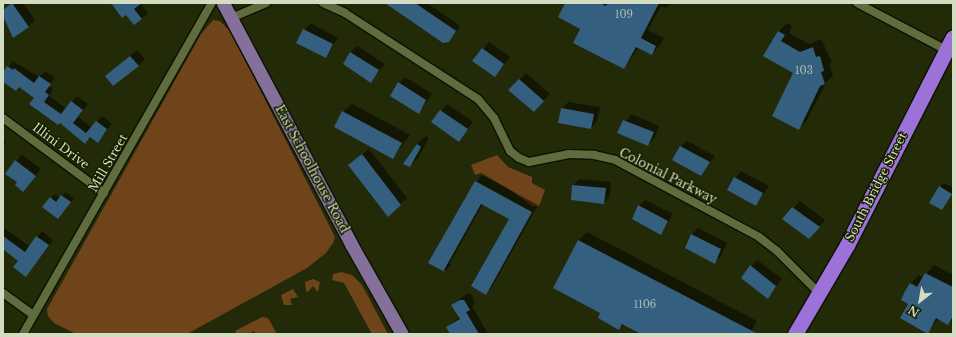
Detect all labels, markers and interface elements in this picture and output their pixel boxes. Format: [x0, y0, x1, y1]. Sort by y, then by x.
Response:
house number: 109 [615, 9, 633, 21]
house number: 103 [795, 65, 813, 77]
street label: East Schoolhouse Road [272, 103, 352, 235]
street label: Illini Drive [30, 120, 92, 172]
street label: South Bridge Street [842, 130, 910, 244]
street label: Mill Street [86, 131, 130, 195]
street label: Colonial Parkway [617, 145, 719, 207]
north arrow [900, 281, 940, 321]
house number: 1106 [634, 299, 656, 311]
text: N [906, 303, 922, 320]

